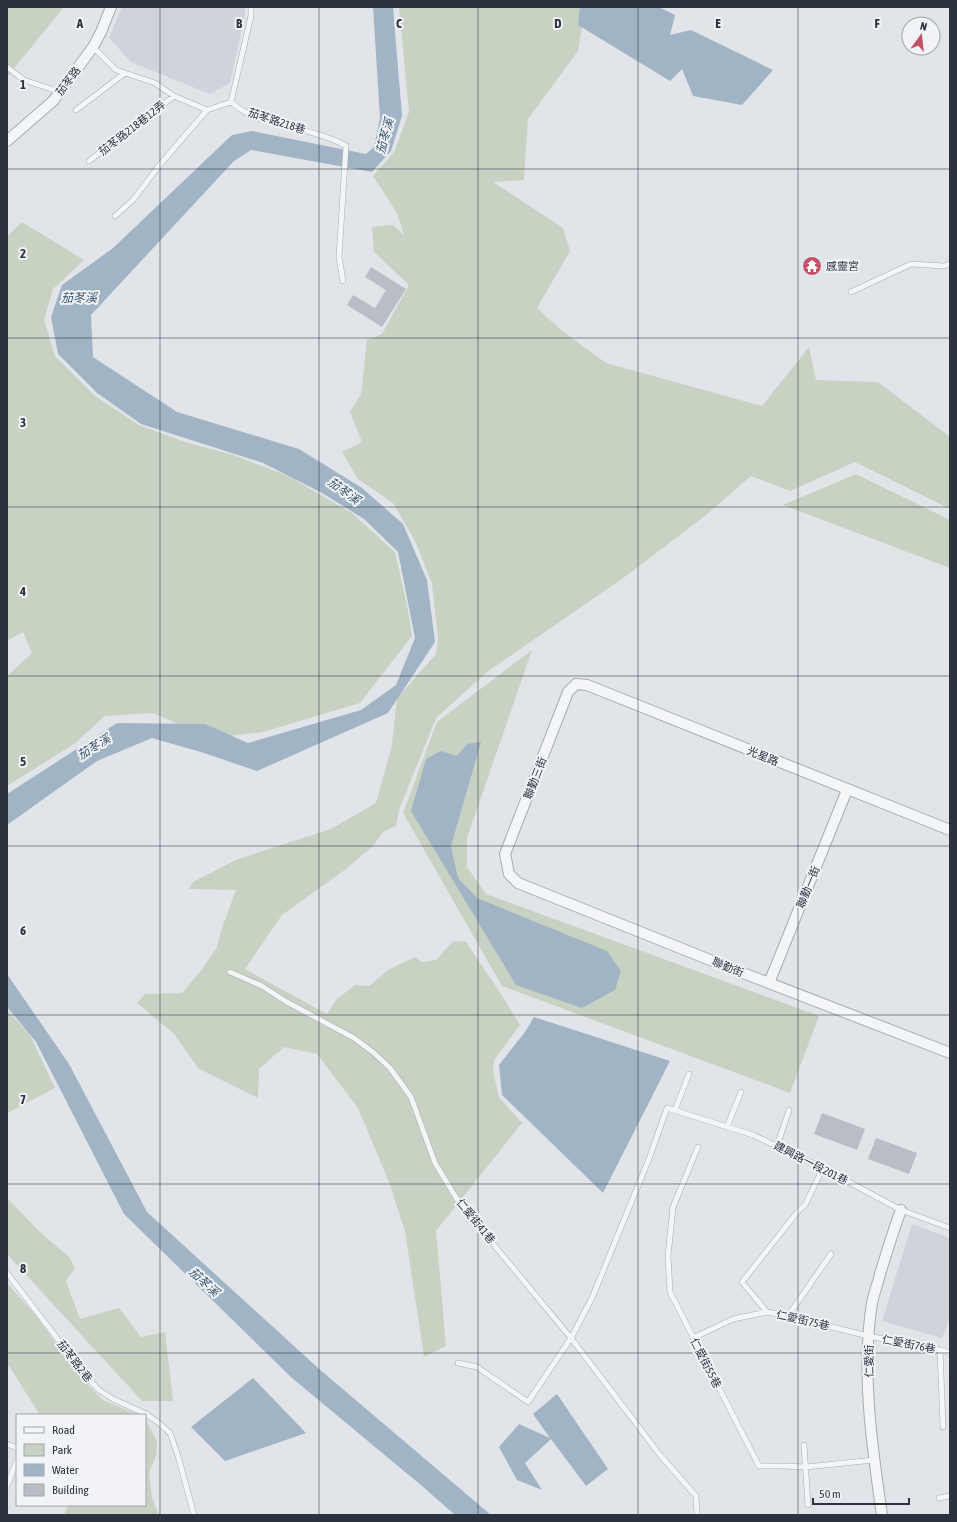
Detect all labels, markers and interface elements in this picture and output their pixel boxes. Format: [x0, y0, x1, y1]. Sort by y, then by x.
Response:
text: A [76, 16, 84, 31]
text: B [236, 16, 243, 31]
text: C [396, 16, 402, 31]
text: D [554, 16, 562, 31]
text: E [715, 16, 721, 31]
text: F [874, 16, 880, 31]
north arrow [901, 16, 941, 56]
text: N [919, 20, 928, 33]
street label: 茄苳路 [53, 64, 83, 98]
text: 1 [20, 77, 26, 92]
street label: 茄苳路218巷12弄 [96, 98, 168, 158]
street label: 茄苳路218巷 [247, 106, 307, 136]
water label: 茄苳溪 [374, 115, 397, 155]
text: 2 [20, 246, 26, 261]
temple icon: 感靈宮 [801, 255, 823, 277]
place label: 感靈宮 [826, 260, 859, 272]
water label: 茄苳溪 [61, 291, 99, 305]
text: 3 [20, 415, 26, 430]
water label: 茄苳溪 [325, 475, 364, 508]
text: 4 [19, 584, 26, 599]
water label: 茄苳溪 [75, 730, 115, 762]
street label: 光星路 [745, 744, 781, 768]
text: 5 [20, 754, 26, 769]
street label: 聯勤三街 [522, 755, 548, 801]
street label: 聯勤一街 [794, 864, 822, 910]
text: 6 [20, 923, 26, 938]
street label: 聯勤街 [710, 955, 746, 979]
text: 7 [20, 1092, 26, 1107]
street label: 建興路一段201巷 [772, 1139, 850, 1187]
street label: 仁愛街41巷 [454, 1196, 498, 1246]
text: 8 [20, 1261, 26, 1276]
water label: 茄苳溪 [186, 1265, 224, 1301]
street label: 仁愛街75巷 [775, 1308, 831, 1332]
street label: 仁愛街76巷 [881, 1333, 937, 1355]
street label: 仁愛街55巷 [688, 1336, 724, 1390]
street label: 茄苳路2巷 [55, 1338, 95, 1384]
street label: 仁愛街 [863, 1344, 875, 1378]
legend [16, 1414, 146, 1506]
text: Road [52, 1423, 75, 1437]
text: Park [52, 1443, 73, 1457]
text: Water [52, 1463, 79, 1477]
scale bar [813, 1480, 909, 1506]
text: Building [52, 1483, 90, 1497]
text: 50 m [819, 1487, 841, 1501]

